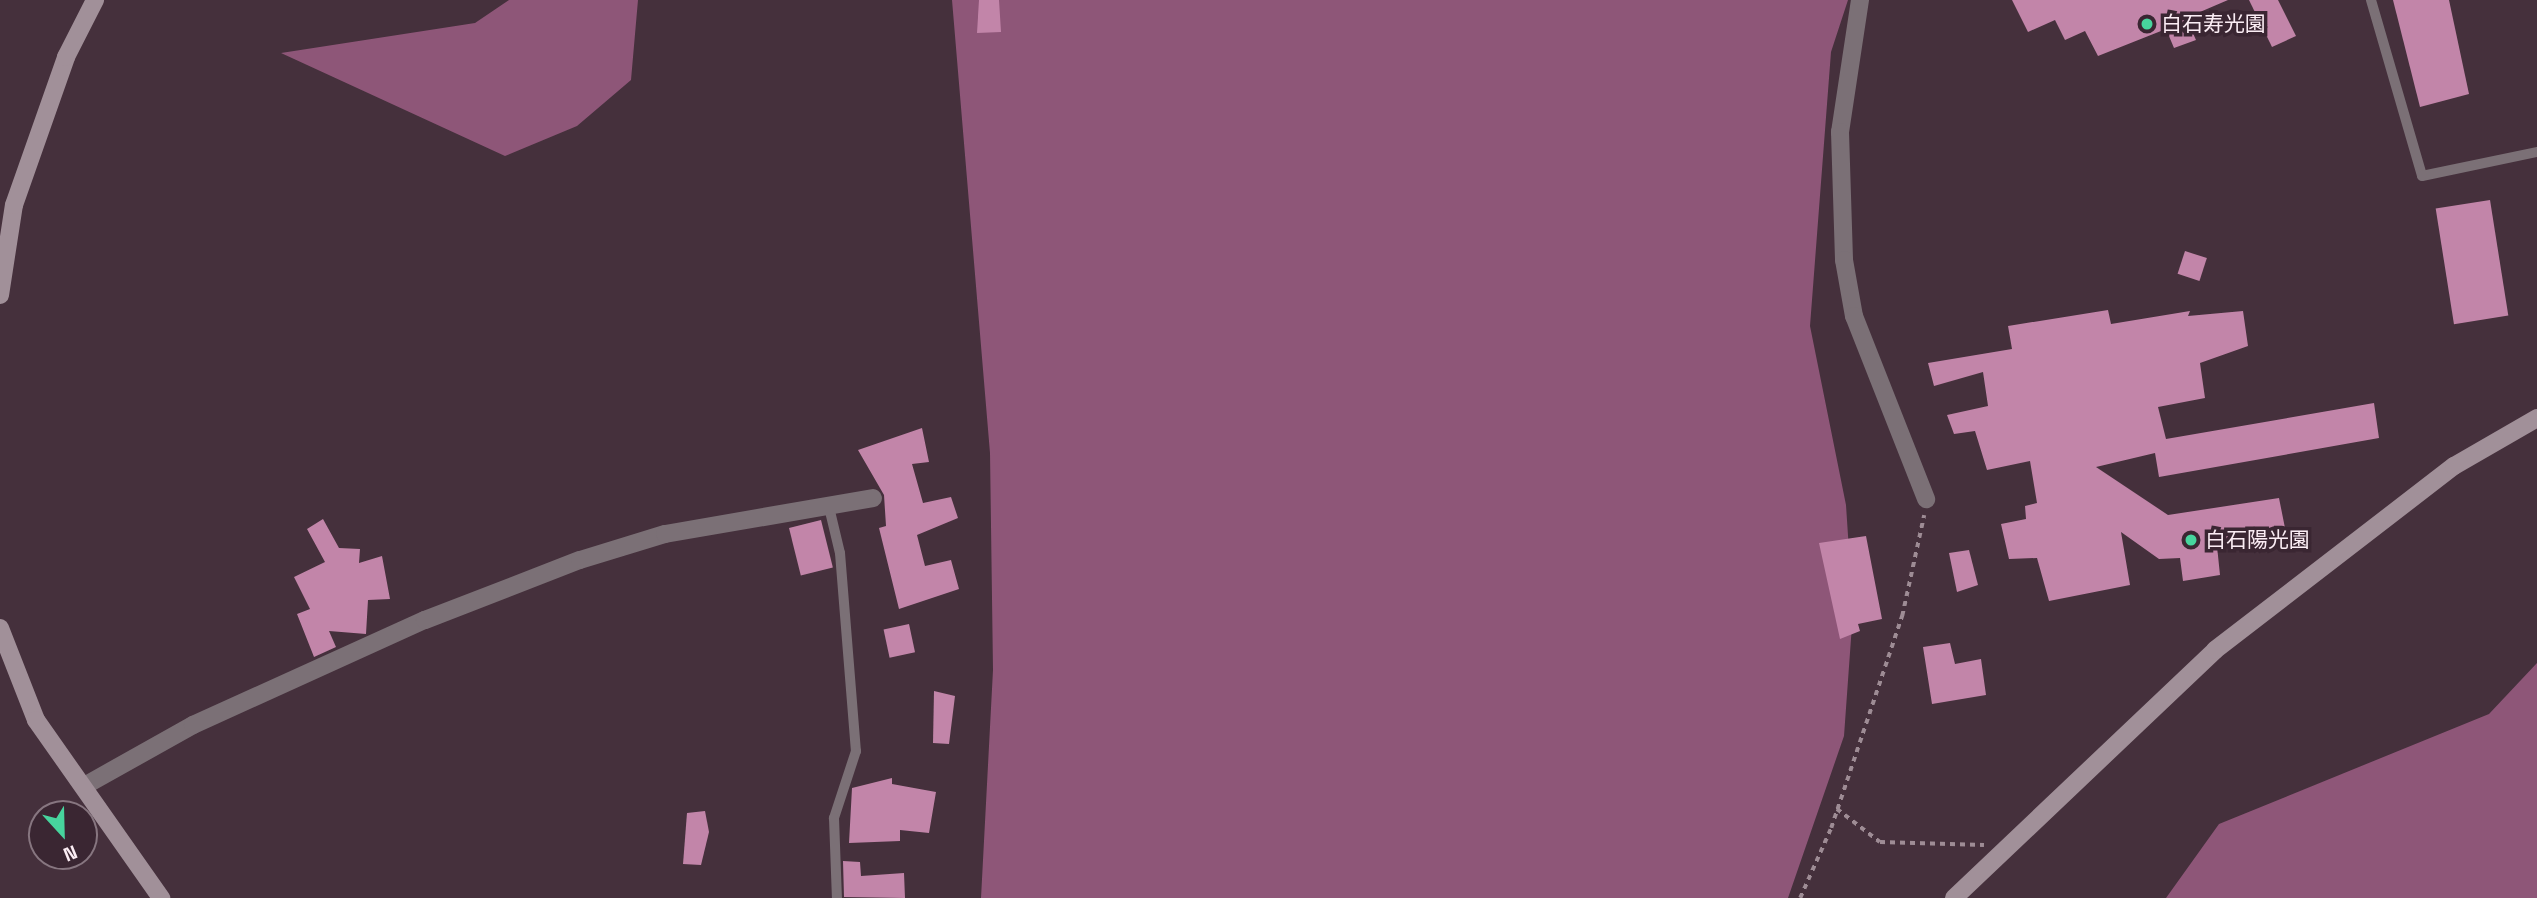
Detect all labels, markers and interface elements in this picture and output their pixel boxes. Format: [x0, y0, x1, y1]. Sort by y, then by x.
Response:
place label: 白石寿光園 [2161, 11, 2266, 37]
marker: 白石寿光園 [2139, 16, 2155, 32]
place label: 白石陽光園 [2205, 527, 2310, 553]
marker: 白石陽光園 [2183, 532, 2199, 548]
north arrow [28, 800, 98, 870]
text: N [60, 839, 81, 867]

